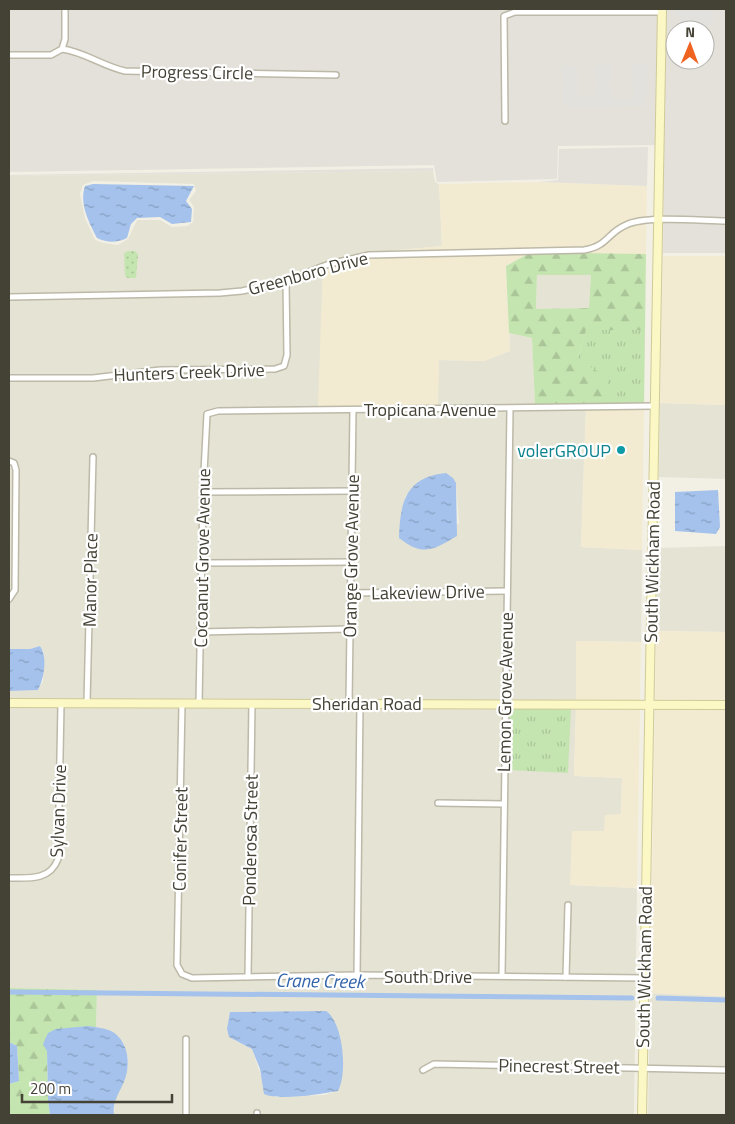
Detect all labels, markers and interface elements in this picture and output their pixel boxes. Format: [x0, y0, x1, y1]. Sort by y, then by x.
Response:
north arrow [665, 20, 715, 70]
text: N [685, 21, 695, 42]
street label: Progress Circle [141, 58, 253, 86]
street label: Greenboro Drive [245, 244, 371, 302]
street label: Hunters Creek Drive [113, 356, 265, 388]
street label: Tropicana Avenue [364, 396, 496, 423]
place label: volerGROUP [517, 437, 611, 464]
marker: volerGROUP [615, 444, 627, 456]
street label: Cocoanut Grove Avenue [187, 468, 217, 648]
street label: Orange Grove Avenue [336, 474, 366, 638]
street label: South Wickham Road [637, 481, 667, 643]
street label: Manor Place [76, 533, 104, 627]
street label: Lakeview Drive [371, 578, 485, 606]
street label: Lemon Grove Avenue [490, 612, 520, 772]
street label: Sheridan Road [312, 690, 422, 717]
street label: Sylvan Drive [43, 764, 73, 858]
street label: Ponderosa Street [235, 773, 265, 906]
street label: Conifer Street [166, 786, 194, 891]
street label: South Wickham Road [629, 886, 659, 1048]
street label: South Drive [384, 963, 472, 990]
water label: Crane Creek [275, 965, 367, 995]
street label: Pinecrest Street [498, 1051, 621, 1081]
scale bar [22, 1072, 172, 1104]
text: 200 m [30, 1077, 71, 1100]

